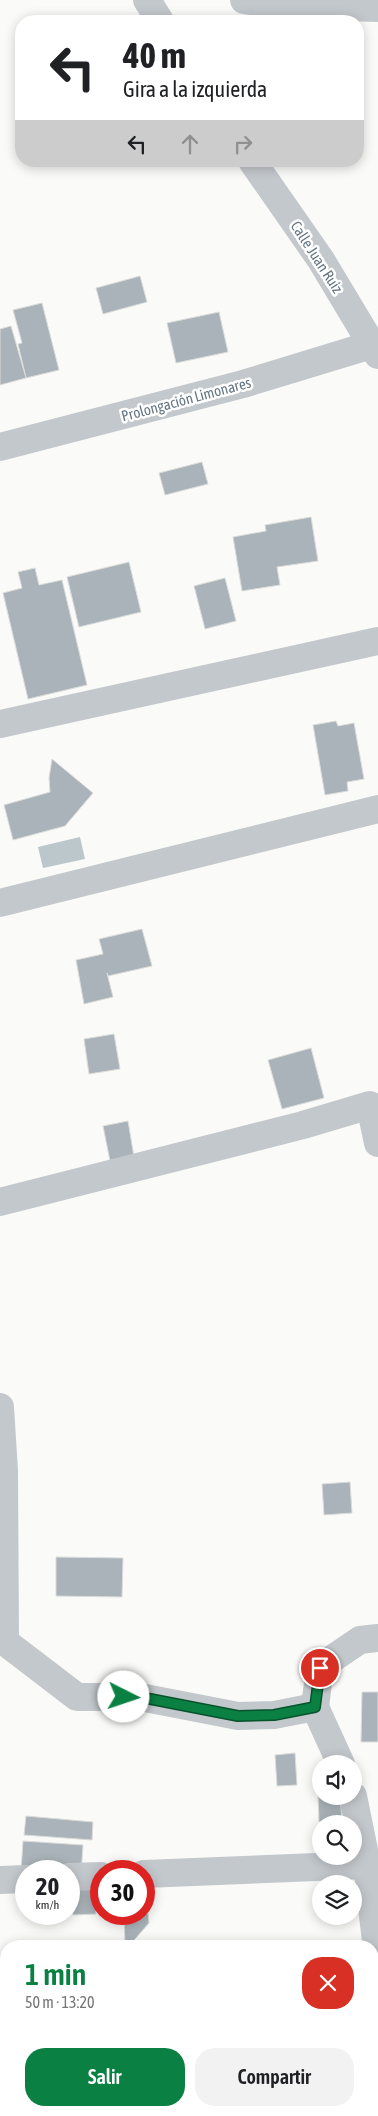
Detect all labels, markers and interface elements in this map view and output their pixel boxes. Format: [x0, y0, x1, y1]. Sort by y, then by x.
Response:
icon: left [40, 35, 105, 100]
text: 40 m [123, 35, 186, 75]
text: Gira a la izquierda [123, 76, 267, 102]
icon: left [123, 130, 151, 158]
icon: ahead [176, 130, 204, 158]
icon: right [229, 130, 257, 158]
street label: Calle Juan Ruiz [287, 218, 347, 297]
street label: Prolongación Limonares [119, 374, 253, 424]
pin [299, 1647, 341, 1689]
icon: arrive [306, 1654, 334, 1682]
position arrow [97, 1670, 149, 1722]
map controls [312, 1755, 362, 1925]
button: sound [312, 1755, 362, 1805]
button: search [312, 1815, 362, 1865]
speed limit sign: 30 [90, 1860, 155, 1925]
text: 20 [36, 1872, 59, 1900]
button: layers [312, 1875, 362, 1925]
text: km/h [36, 1898, 59, 1912]
text: 1 min [25, 1957, 86, 1991]
button: close [302, 1957, 354, 2009]
text: 50 m · 13:20 [25, 1993, 95, 2011]
button: Salir [25, 2048, 185, 2106]
button: Compartir [195, 2048, 354, 2106]

